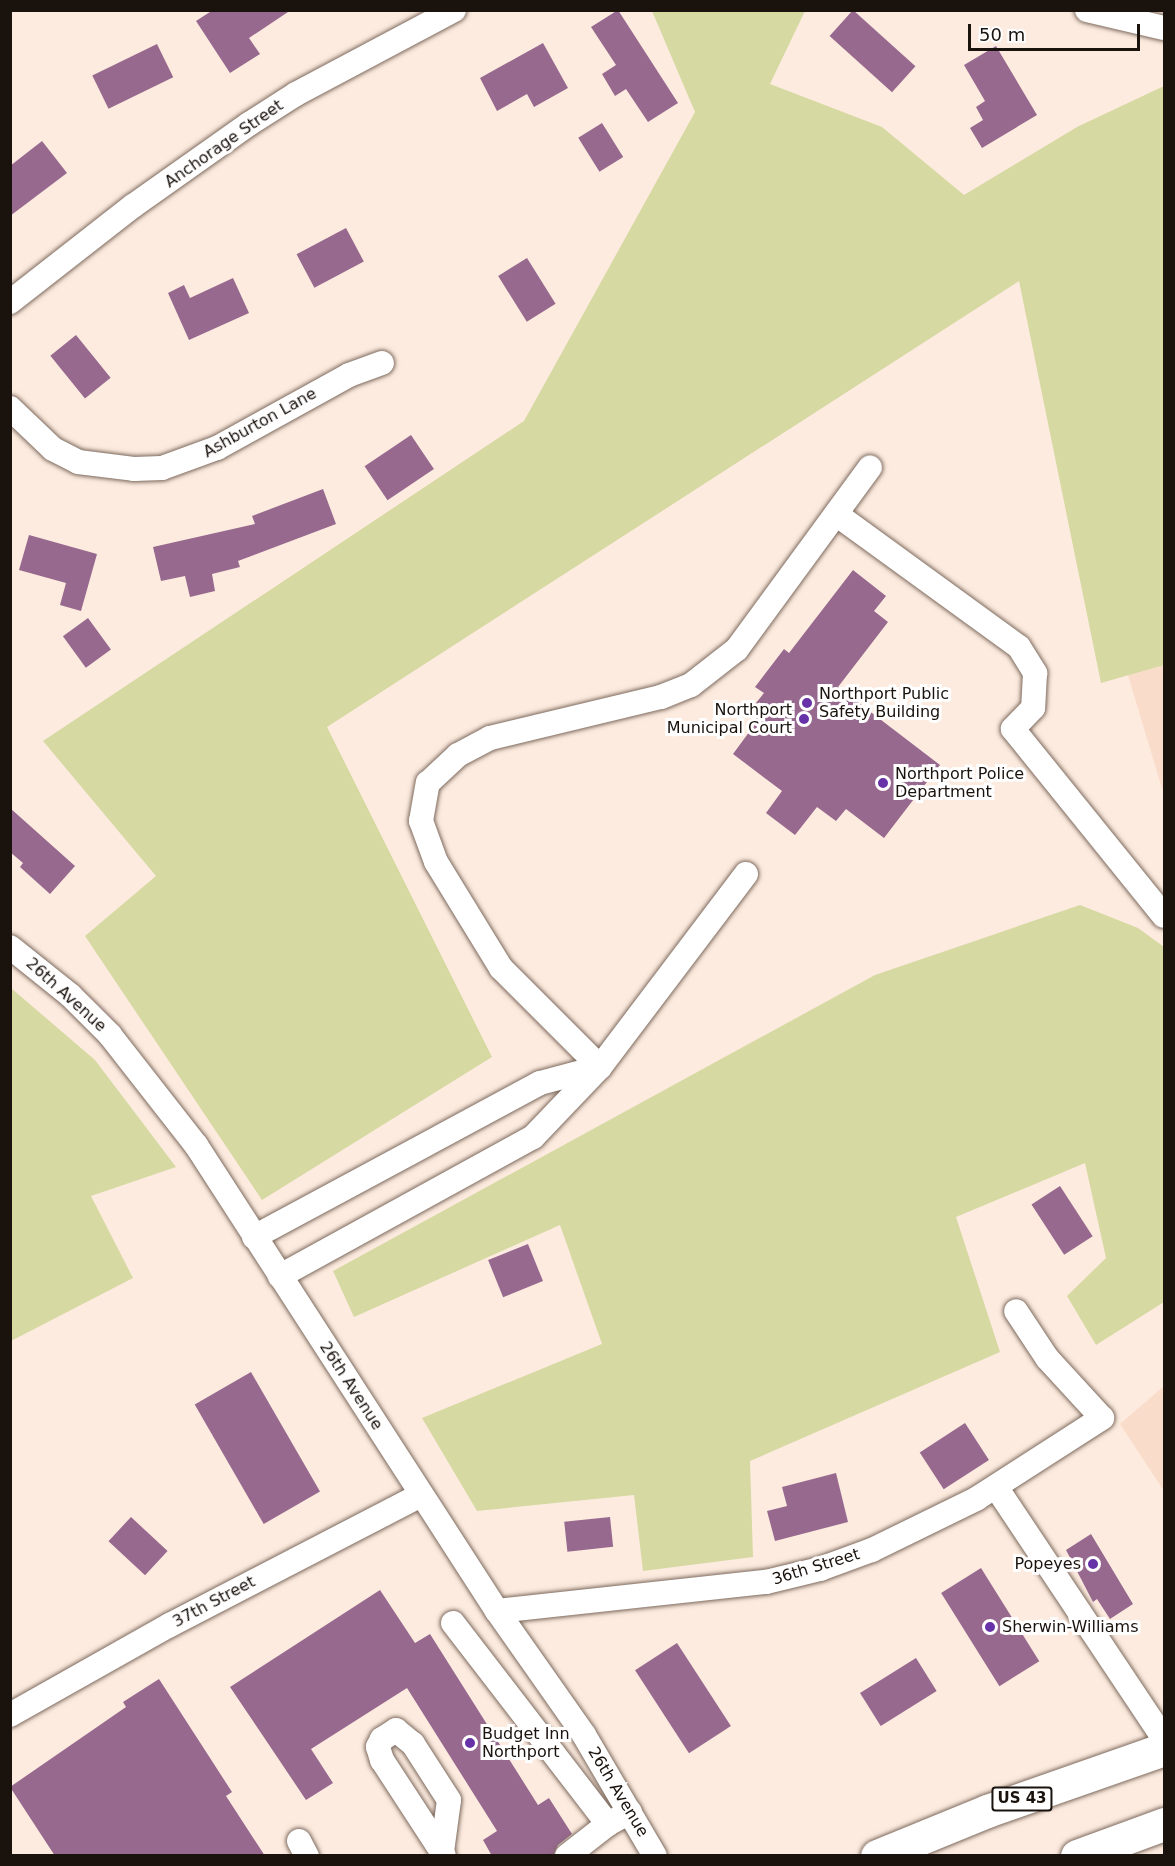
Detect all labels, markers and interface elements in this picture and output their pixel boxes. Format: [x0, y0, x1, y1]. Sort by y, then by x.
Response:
scale bar [971, 12, 1144, 50]
text: 50 m [979, 24, 1025, 45]
street label: Anchorage Street [161, 96, 287, 192]
street label: Ashburton Lane [200, 384, 320, 462]
place label: Northport Public Safety Building [819, 684, 949, 722]
marker: Northport Public Safety Building [800, 696, 814, 710]
place label: Northport Municipal Court [667, 700, 792, 738]
marker: Northport Municipal Court [797, 712, 811, 726]
place label: Northport Police Department [895, 764, 1024, 802]
marker: Northport Police Department [876, 776, 890, 790]
street label: 26th Avenue [22, 954, 110, 1036]
street label: 26th Avenue [315, 1338, 387, 1434]
street label: 36th Street [770, 1545, 862, 1589]
place label: Popeyes [1014, 1554, 1081, 1574]
marker: Popeyes [1086, 1557, 1100, 1571]
street label: 37th Street [170, 1572, 258, 1632]
place label: Sherwin-Williams [1002, 1617, 1138, 1637]
marker: Sherwin-Williams [983, 1620, 997, 1634]
place label: Budget Inn Northport [482, 1724, 570, 1762]
marker: Budget Inn Northport [463, 1736, 477, 1750]
street label: 26th Avenue [584, 1744, 652, 1840]
road number: US 43 [990, 1787, 1054, 1811]

